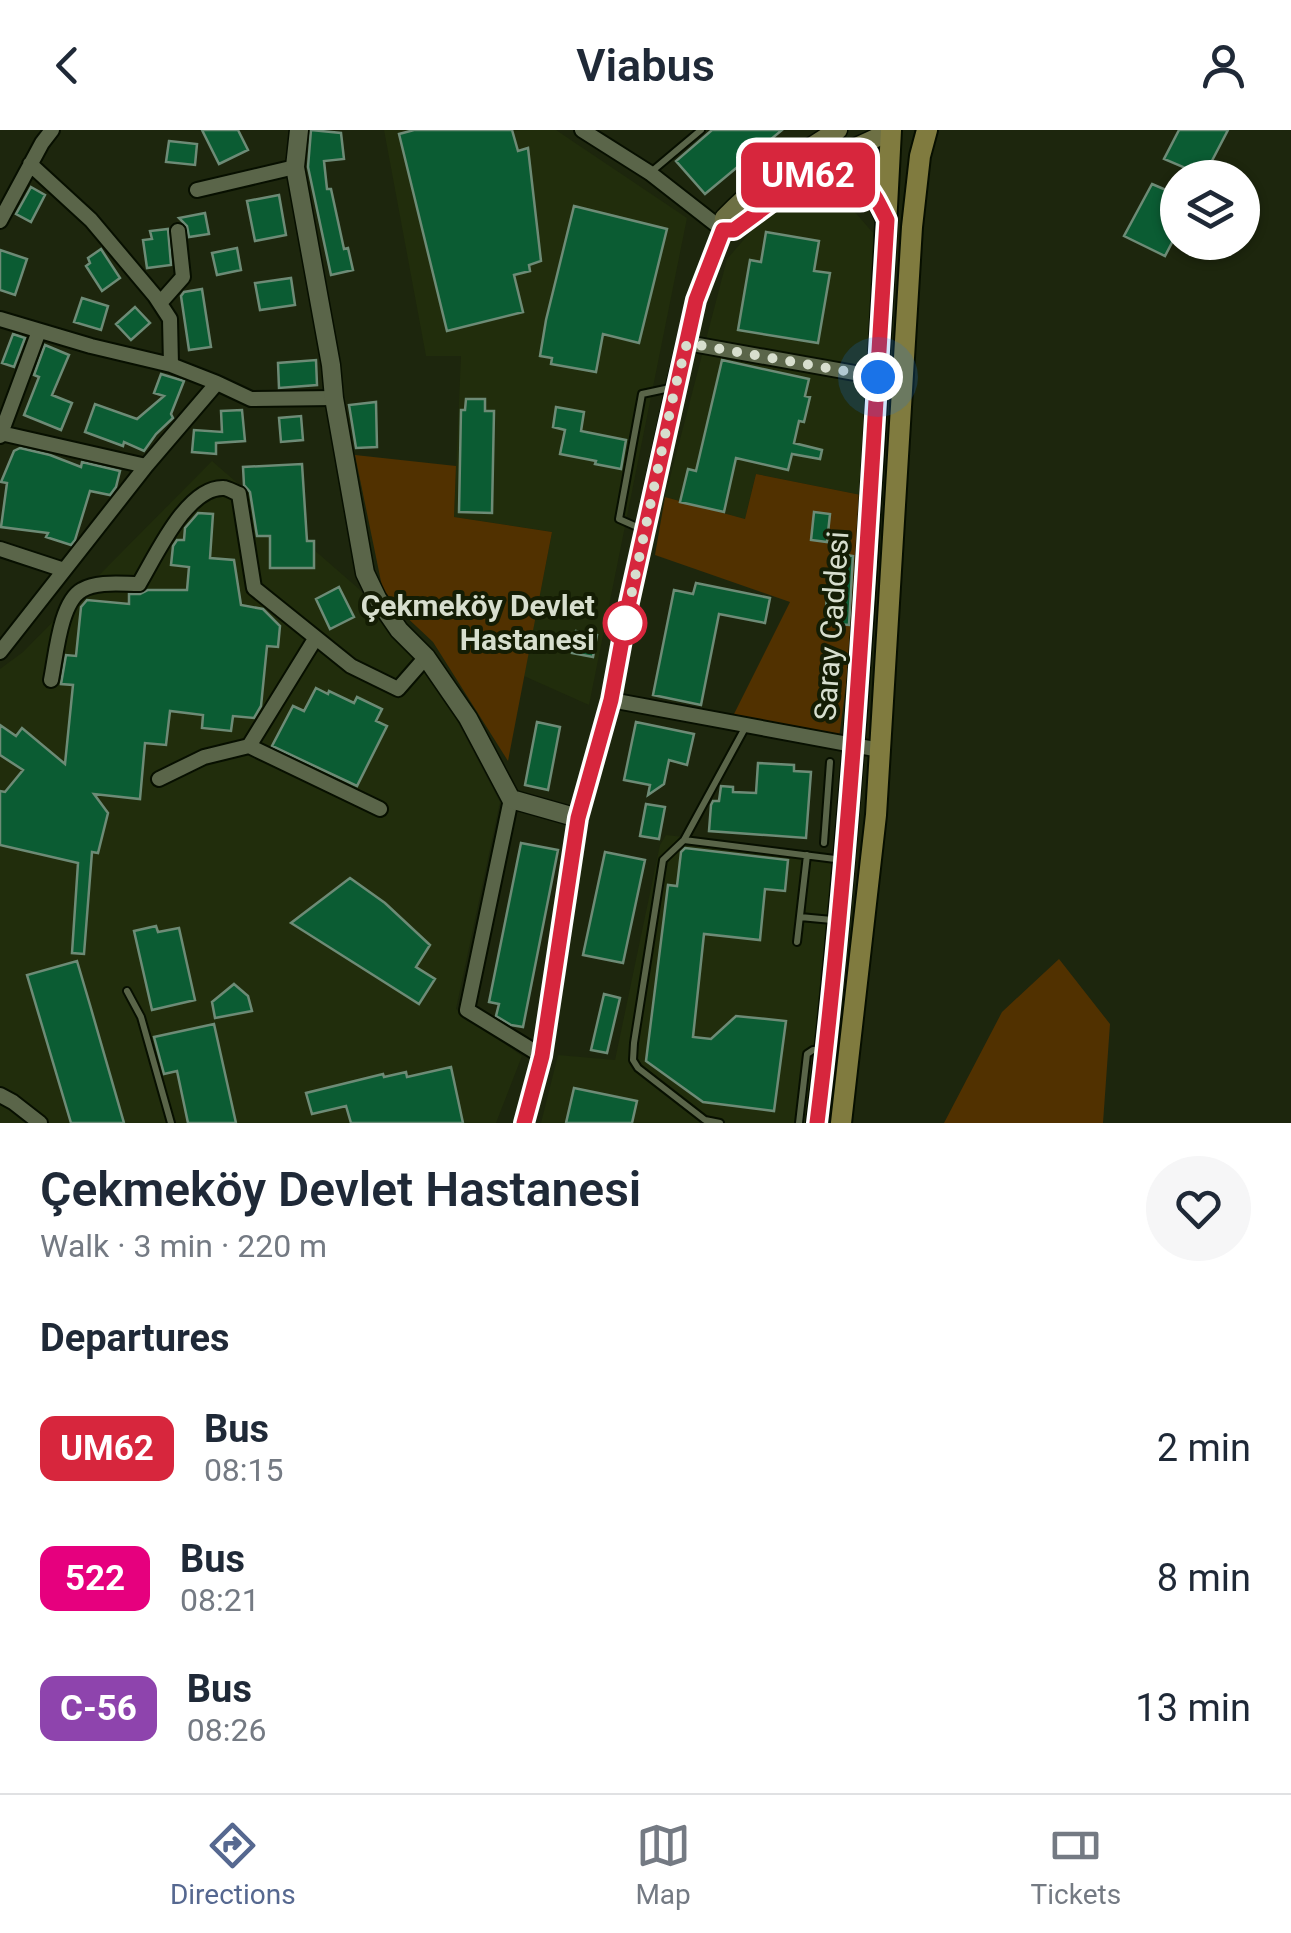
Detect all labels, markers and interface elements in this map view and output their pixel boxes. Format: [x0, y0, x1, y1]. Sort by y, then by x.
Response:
icon: back [40, 38, 95, 93]
icon: person [1196, 38, 1251, 93]
text: Viabus [576, 39, 715, 92]
line badge: UM62 [738, 142, 878, 208]
text: UM62 [761, 155, 855, 196]
map controls [1160, 160, 1260, 260]
button: layers [1160, 160, 1260, 260]
your location [853, 352, 903, 402]
street label: Saray Caddesi [807, 530, 856, 722]
place label: Çekmeköy Devlet Hastanesi [361, 588, 595, 657]
marker: Çekmeköy Devlet Hastanesi [604, 602, 646, 644]
button: heart [1146, 1156, 1251, 1261]
text: Çekmeköy Devlet Hastanesi [40, 1161, 641, 1218]
text: Walk · 3 min · 220 m [40, 1227, 327, 1265]
text: Departures [40, 1316, 230, 1360]
text: Bus [204, 1407, 269, 1451]
text: 2 min [1157, 1426, 1251, 1470]
text: UM62 [60, 1428, 154, 1469]
text: 08:15 [204, 1451, 284, 1489]
text: Bus [180, 1537, 245, 1581]
text: 8 min [1157, 1556, 1251, 1600]
text: 522 [65, 1558, 125, 1599]
text: 08:21 [180, 1581, 260, 1619]
text: Bus [187, 1667, 252, 1711]
text: 13 min [1135, 1686, 1251, 1730]
text: C-56 [60, 1688, 137, 1729]
text: 08:26 [187, 1711, 267, 1749]
tab: Directions [170, 1818, 296, 1911]
tab: Map [635, 1818, 691, 1911]
tab: Tickets [1031, 1818, 1121, 1911]

